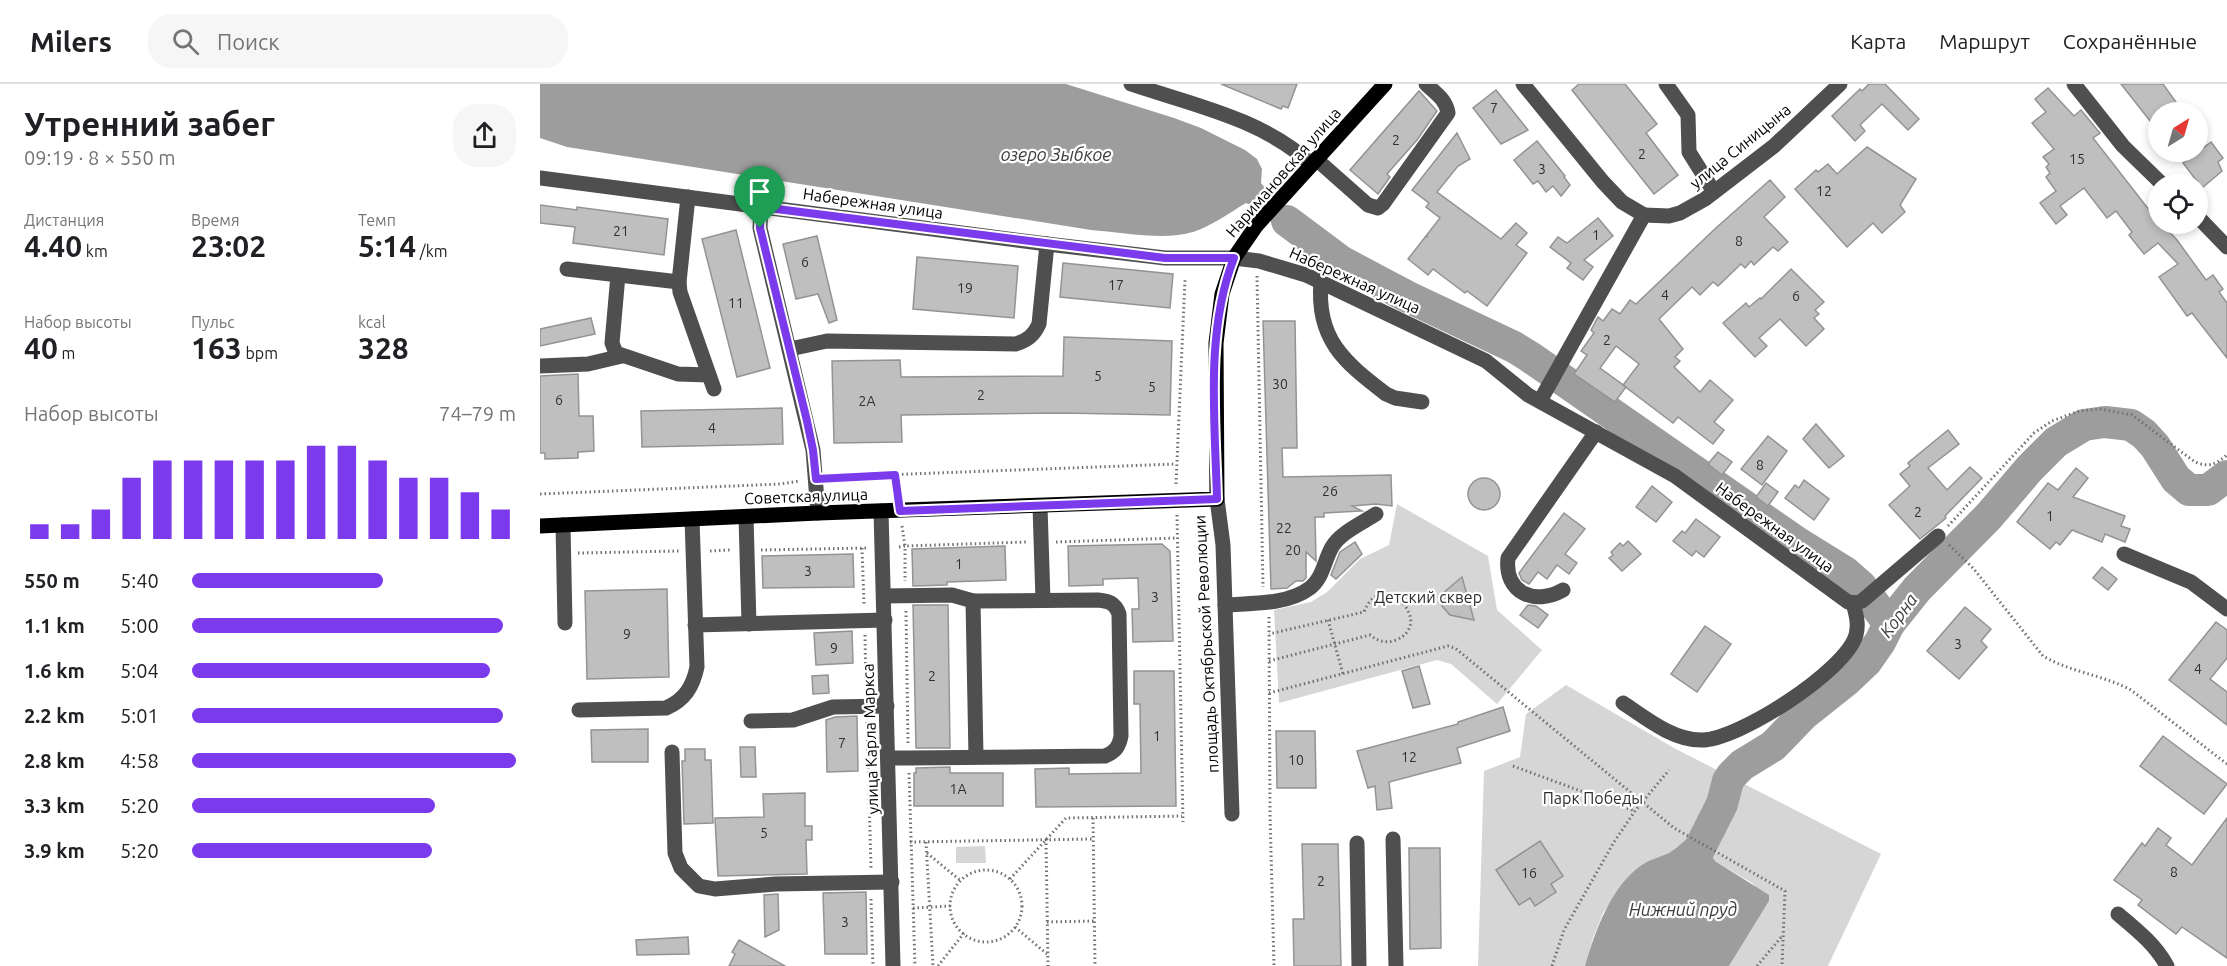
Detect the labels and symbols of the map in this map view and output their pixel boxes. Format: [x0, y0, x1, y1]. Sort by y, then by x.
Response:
house number: 7 [1490, 100, 1498, 116]
street label: улица Синицына [1686, 100, 1794, 192]
north arrow [2148, 102, 2208, 162]
street label: Наримановская улица [1222, 104, 1344, 240]
house number: 2 [1392, 132, 1400, 148]
water label: озеро Зыбкое [1001, 144, 1111, 164]
house number: 2 [1638, 146, 1646, 162]
house number: 15 [2069, 151, 2085, 167]
house number: 3 [1538, 161, 1546, 177]
pin [734, 166, 785, 228]
house number: 12 [1816, 183, 1832, 199]
street label: Набережная улица [802, 184, 944, 222]
house number: 21 [613, 223, 629, 239]
house number: 1 [1592, 227, 1600, 243]
house number: 8 [1735, 233, 1743, 249]
street label: Набережная улица [1287, 243, 1423, 317]
house number: 6 [801, 254, 809, 270]
house number: 17 [1108, 277, 1124, 293]
house number: 19 [957, 280, 973, 296]
house number: 4 [1661, 287, 1669, 303]
house number: 6 [1792, 288, 1800, 304]
house number: 11 [728, 295, 744, 311]
house number: 2 [1603, 332, 1611, 348]
house number: 5 [1094, 368, 1102, 384]
house number: 30 [1272, 376, 1288, 392]
house number: 5 [1148, 379, 1156, 395]
house number: 2 [977, 387, 985, 403]
house number: 6 [555, 392, 563, 408]
house number: 2А [859, 393, 876, 409]
house number: 4 [708, 420, 716, 436]
house number: 8 [1756, 457, 1764, 473]
street label: Набережная улица [1713, 478, 1837, 576]
house number: 26 [1322, 483, 1338, 499]
street label: Советская улица [744, 485, 868, 507]
house number: 2 [1914, 504, 1922, 520]
house number: 1 [2046, 508, 2054, 524]
street label: площадь Октябрьской Революции [1190, 515, 1222, 773]
house number: 22 [1276, 520, 1292, 536]
house number: 20 [1285, 542, 1301, 558]
house number: 1 [955, 556, 963, 572]
house number: 3 [804, 563, 812, 579]
park label: Детский сквер [1374, 588, 1482, 606]
house number: 3 [1151, 589, 1159, 605]
water label: Корна [1875, 589, 1921, 641]
house number: 9 [623, 626, 631, 642]
house number: 3 [1954, 636, 1962, 652]
house number: 9 [830, 640, 838, 656]
house number: 4 [2194, 661, 2202, 677]
street label: улица Карла Маркса [858, 663, 882, 815]
house number: 2 [928, 668, 936, 684]
house number: 1 [1153, 728, 1161, 744]
house number: 7 [838, 735, 846, 751]
house number: 12 [1401, 749, 1417, 765]
house number: 10 [1288, 752, 1304, 768]
house number: 1А [950, 781, 967, 797]
park label: Парк Победы [1543, 789, 1643, 807]
house number: 5 [760, 825, 768, 841]
house number: 8 [2170, 864, 2178, 880]
house number: 16 [1521, 865, 1537, 881]
house number: 2 [1317, 873, 1325, 889]
water label: Нижний пруд [1629, 899, 1737, 919]
house number: 3 [841, 914, 849, 930]

